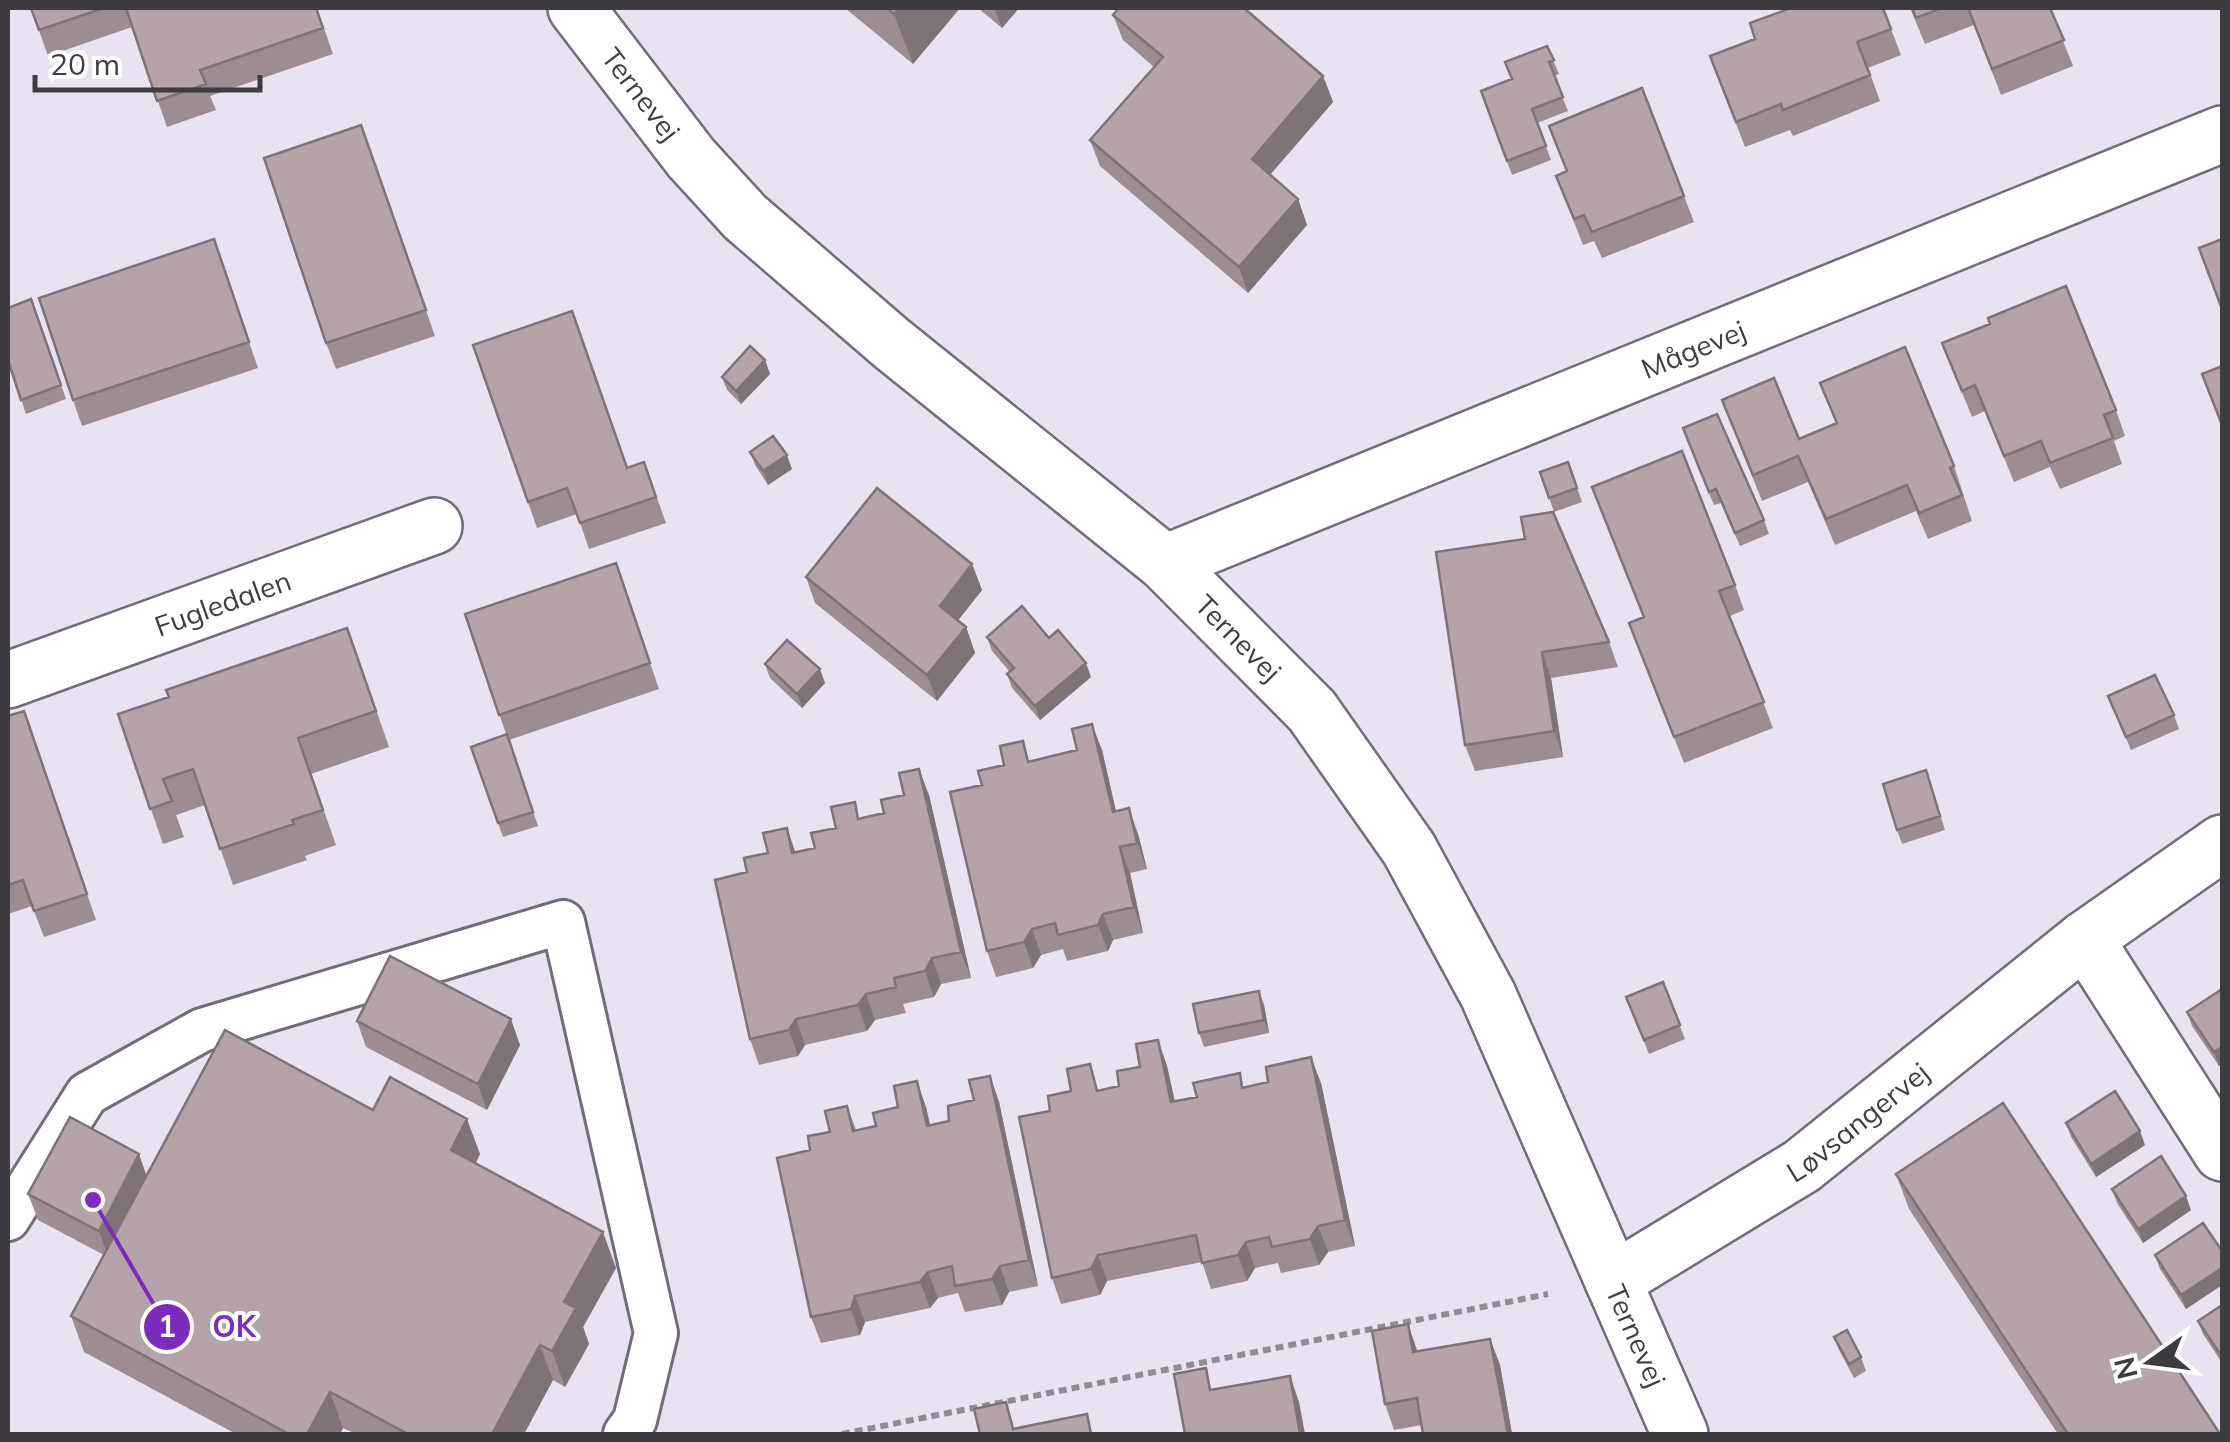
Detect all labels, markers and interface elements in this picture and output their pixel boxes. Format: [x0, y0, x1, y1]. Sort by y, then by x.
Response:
scale bar [35, 30, 260, 92]
street label: Ternevej [595, 40, 689, 147]
text: 20 m [50, 45, 120, 83]
street label: Mågevej [1636, 312, 1750, 385]
street label: Fugledalen [150, 562, 295, 643]
street label: Ternevej [1188, 587, 1289, 688]
street label: Løvsangervej [1780, 1054, 1935, 1189]
street label: Ternevej [1599, 1279, 1675, 1392]
callout: OK [142, 1297, 275, 1357]
text: 1 [158, 1307, 176, 1345]
text: OK [212, 1307, 257, 1345]
north arrow [2100, 1312, 2200, 1412]
text: N [2106, 1354, 2145, 1383]

